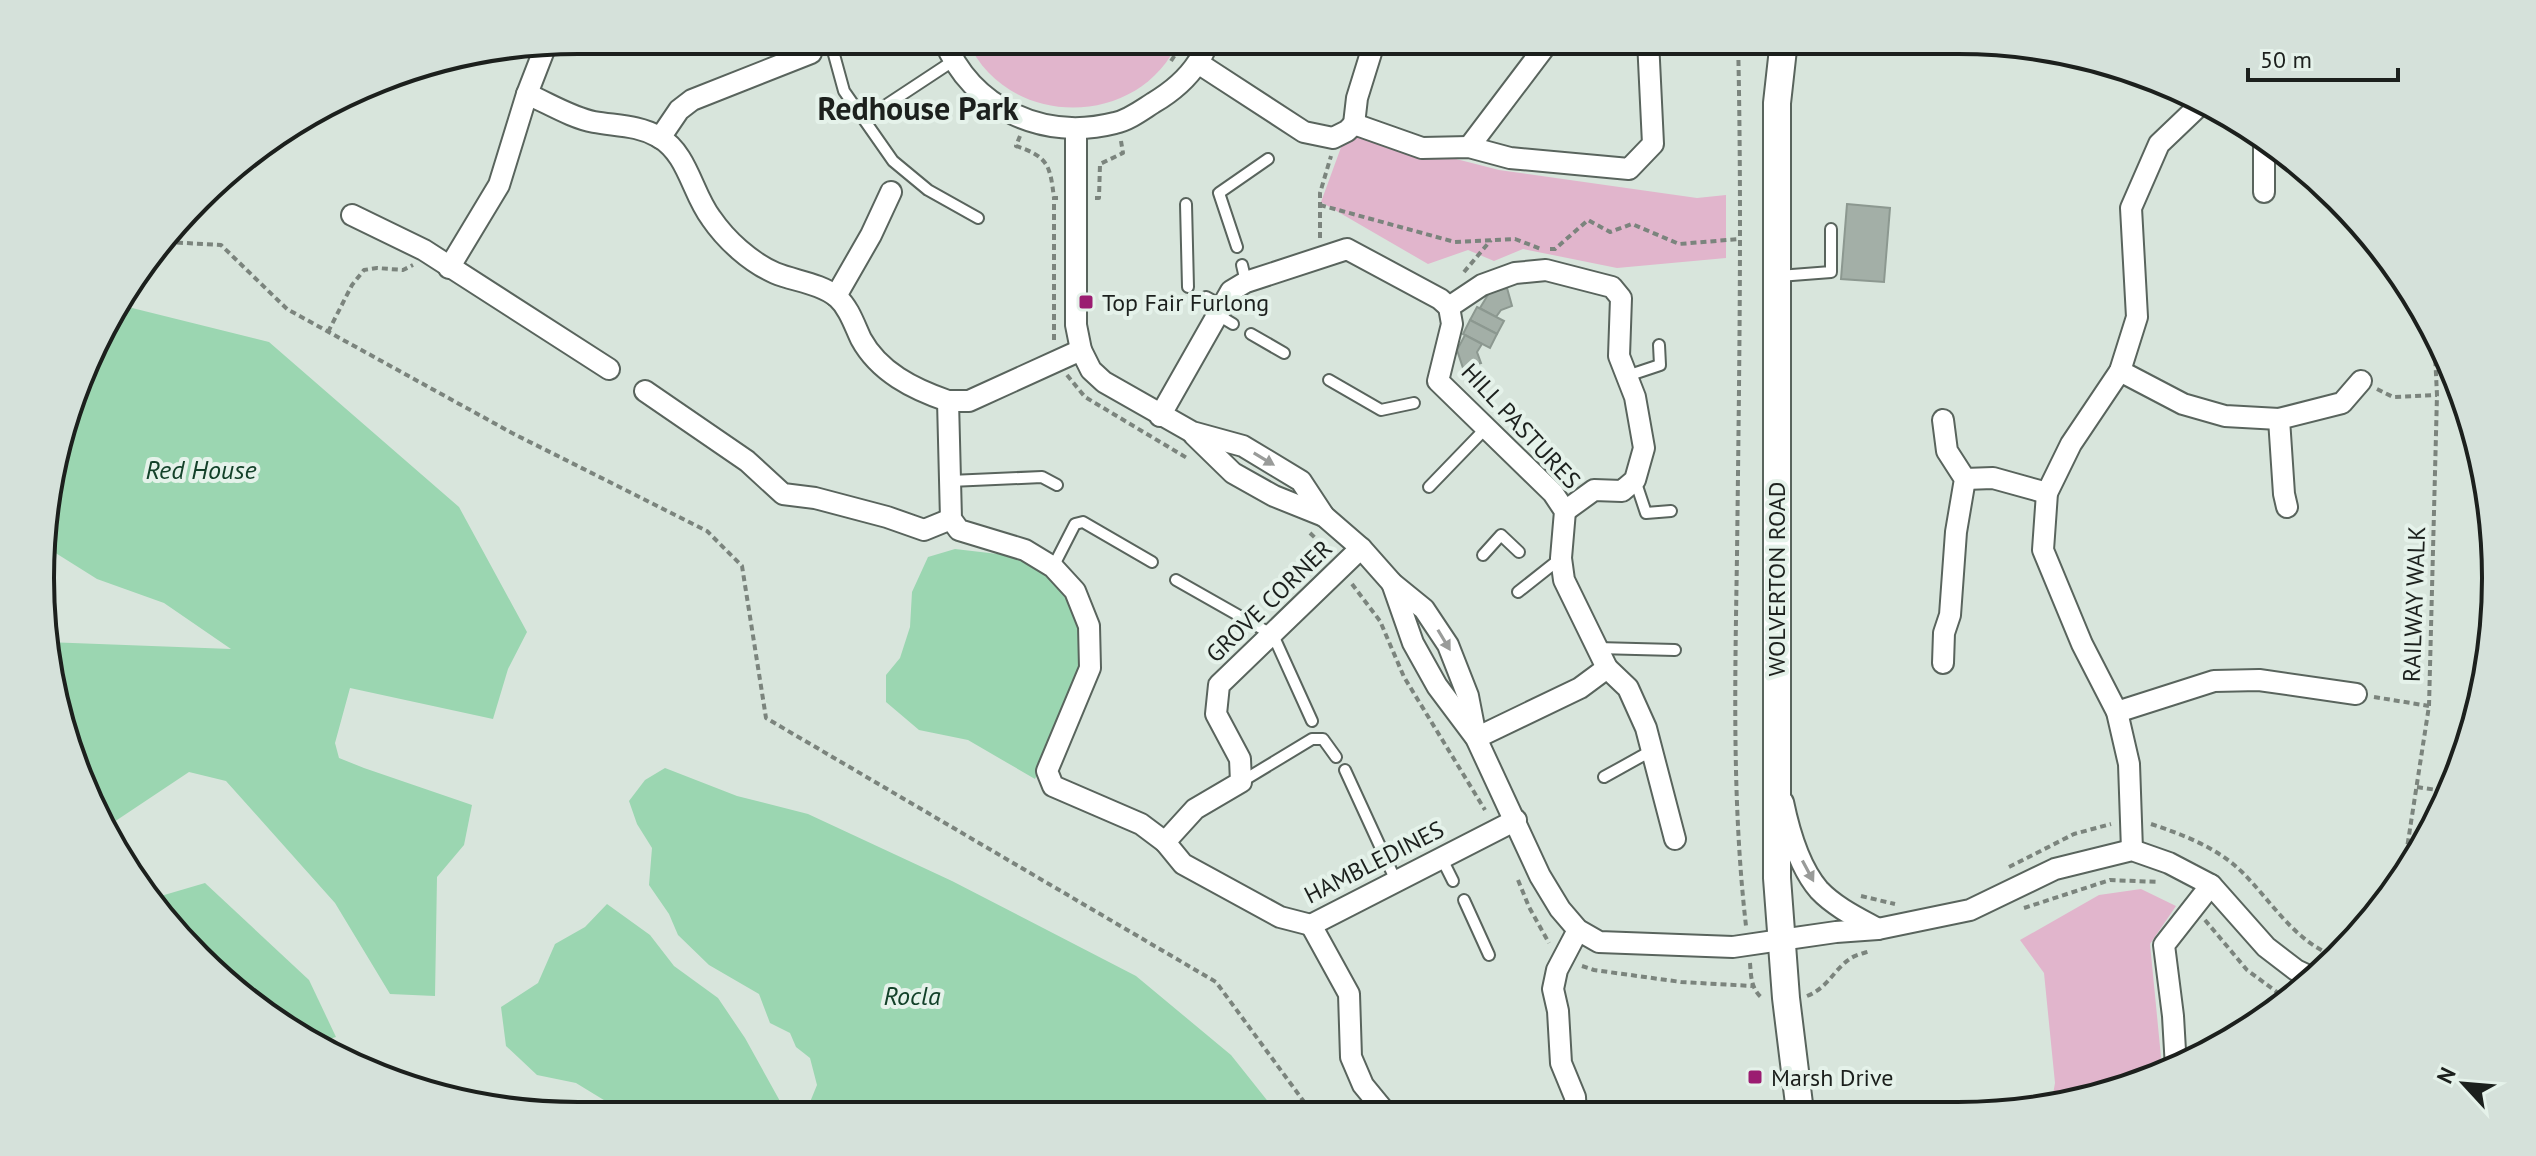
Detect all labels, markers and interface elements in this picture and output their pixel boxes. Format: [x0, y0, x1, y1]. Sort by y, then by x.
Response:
scale bar [2248, 32, 2398, 82]
text: 50 m [2260, 44, 2312, 75]
district label: Redhouse Park [817, 87, 1019, 129]
place label: Top Fair Furlong [1102, 287, 1269, 318]
marker: Top Fair Furlong [1077, 293, 1095, 311]
street label: HILL PASTURES [1455, 357, 1587, 495]
one-way arrow [1253, 452, 1275, 466]
water label: Red House [145, 453, 257, 486]
street label: WOLVERTON ROAD [1761, 482, 1792, 676]
street label: RAILWAY WALK [2396, 526, 2432, 682]
street label: GROVE CORNER [1199, 533, 1339, 669]
one-way arrow [1437, 629, 1451, 651]
street label: HAMBLEDINES [1299, 813, 1449, 911]
one-way arrow [1801, 860, 1815, 882]
water label: Rocla [883, 979, 941, 1012]
north arrow [2424, 1044, 2504, 1124]
place label: Marsh Drive [1771, 1062, 1893, 1093]
text: N [2430, 1063, 2462, 1088]
marker: Marsh Drive [1746, 1068, 1764, 1086]

